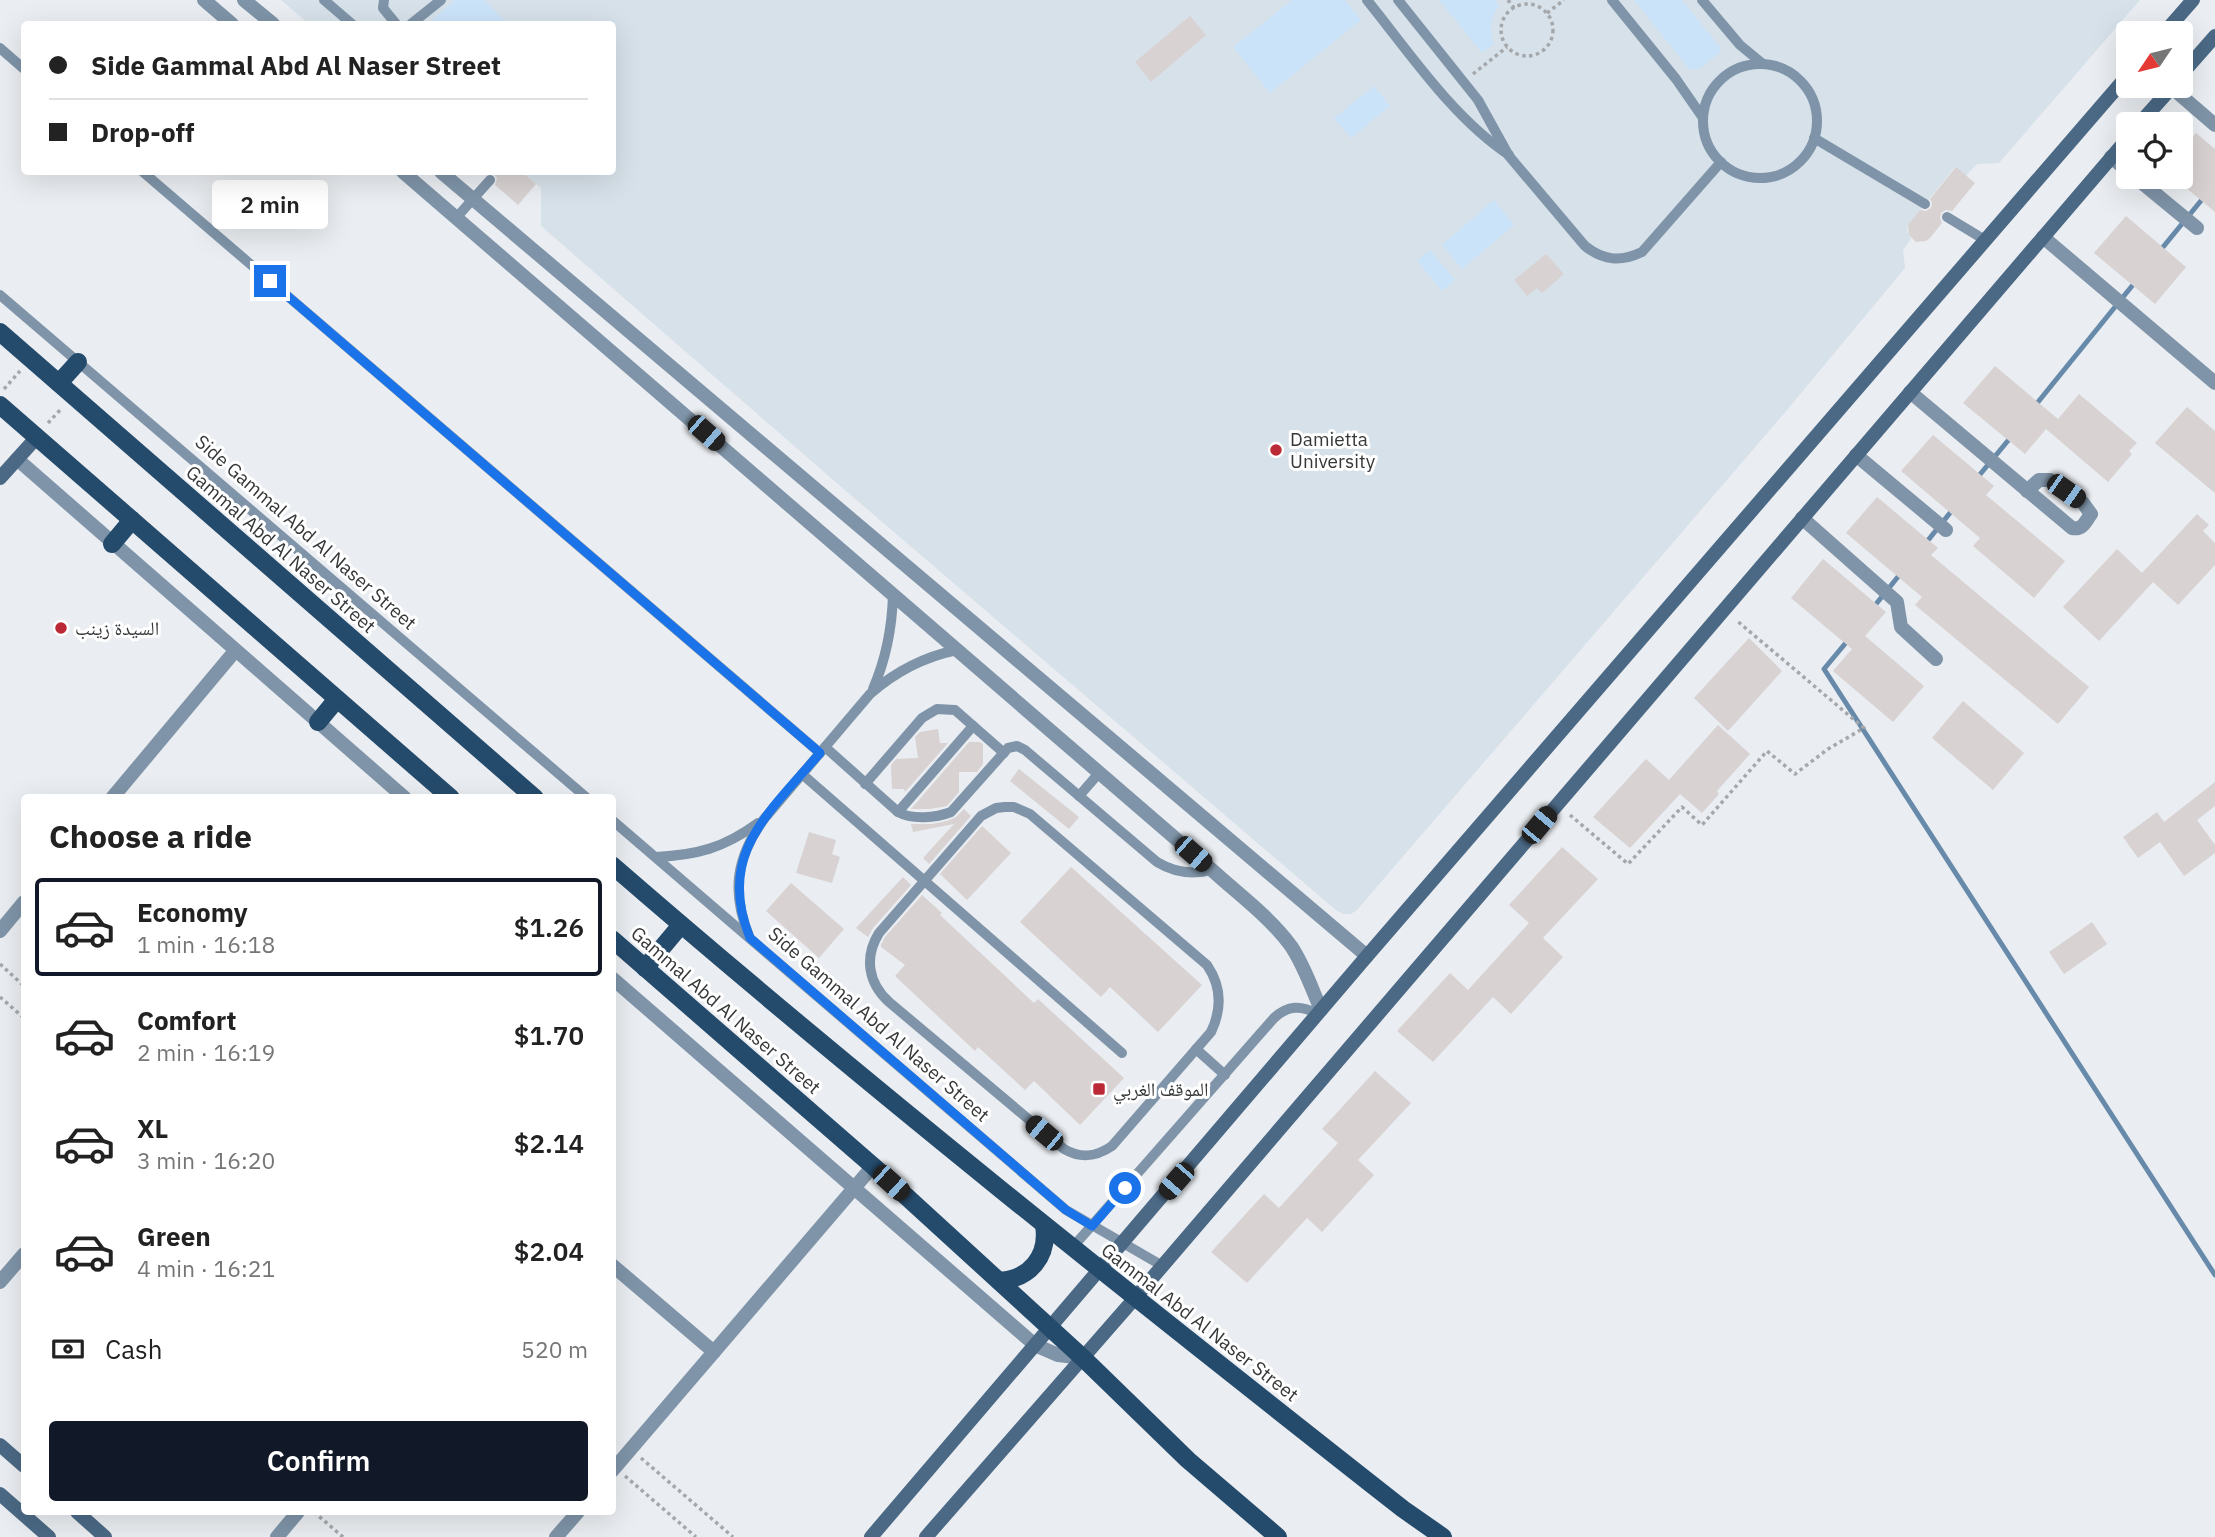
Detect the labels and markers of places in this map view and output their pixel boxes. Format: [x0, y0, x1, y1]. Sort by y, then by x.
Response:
place label: Damietta University [1290, 427, 1376, 473]
marker: Damietta University [1268, 442, 1284, 458]
place label: السيدة زينب [75, 616, 159, 640]
marker: السيدة زينب [53, 620, 69, 636]
place label: الموقف الغربي [1113, 1077, 1209, 1105]
marker: الموقف الغربي [1091, 1081, 1107, 1097]

